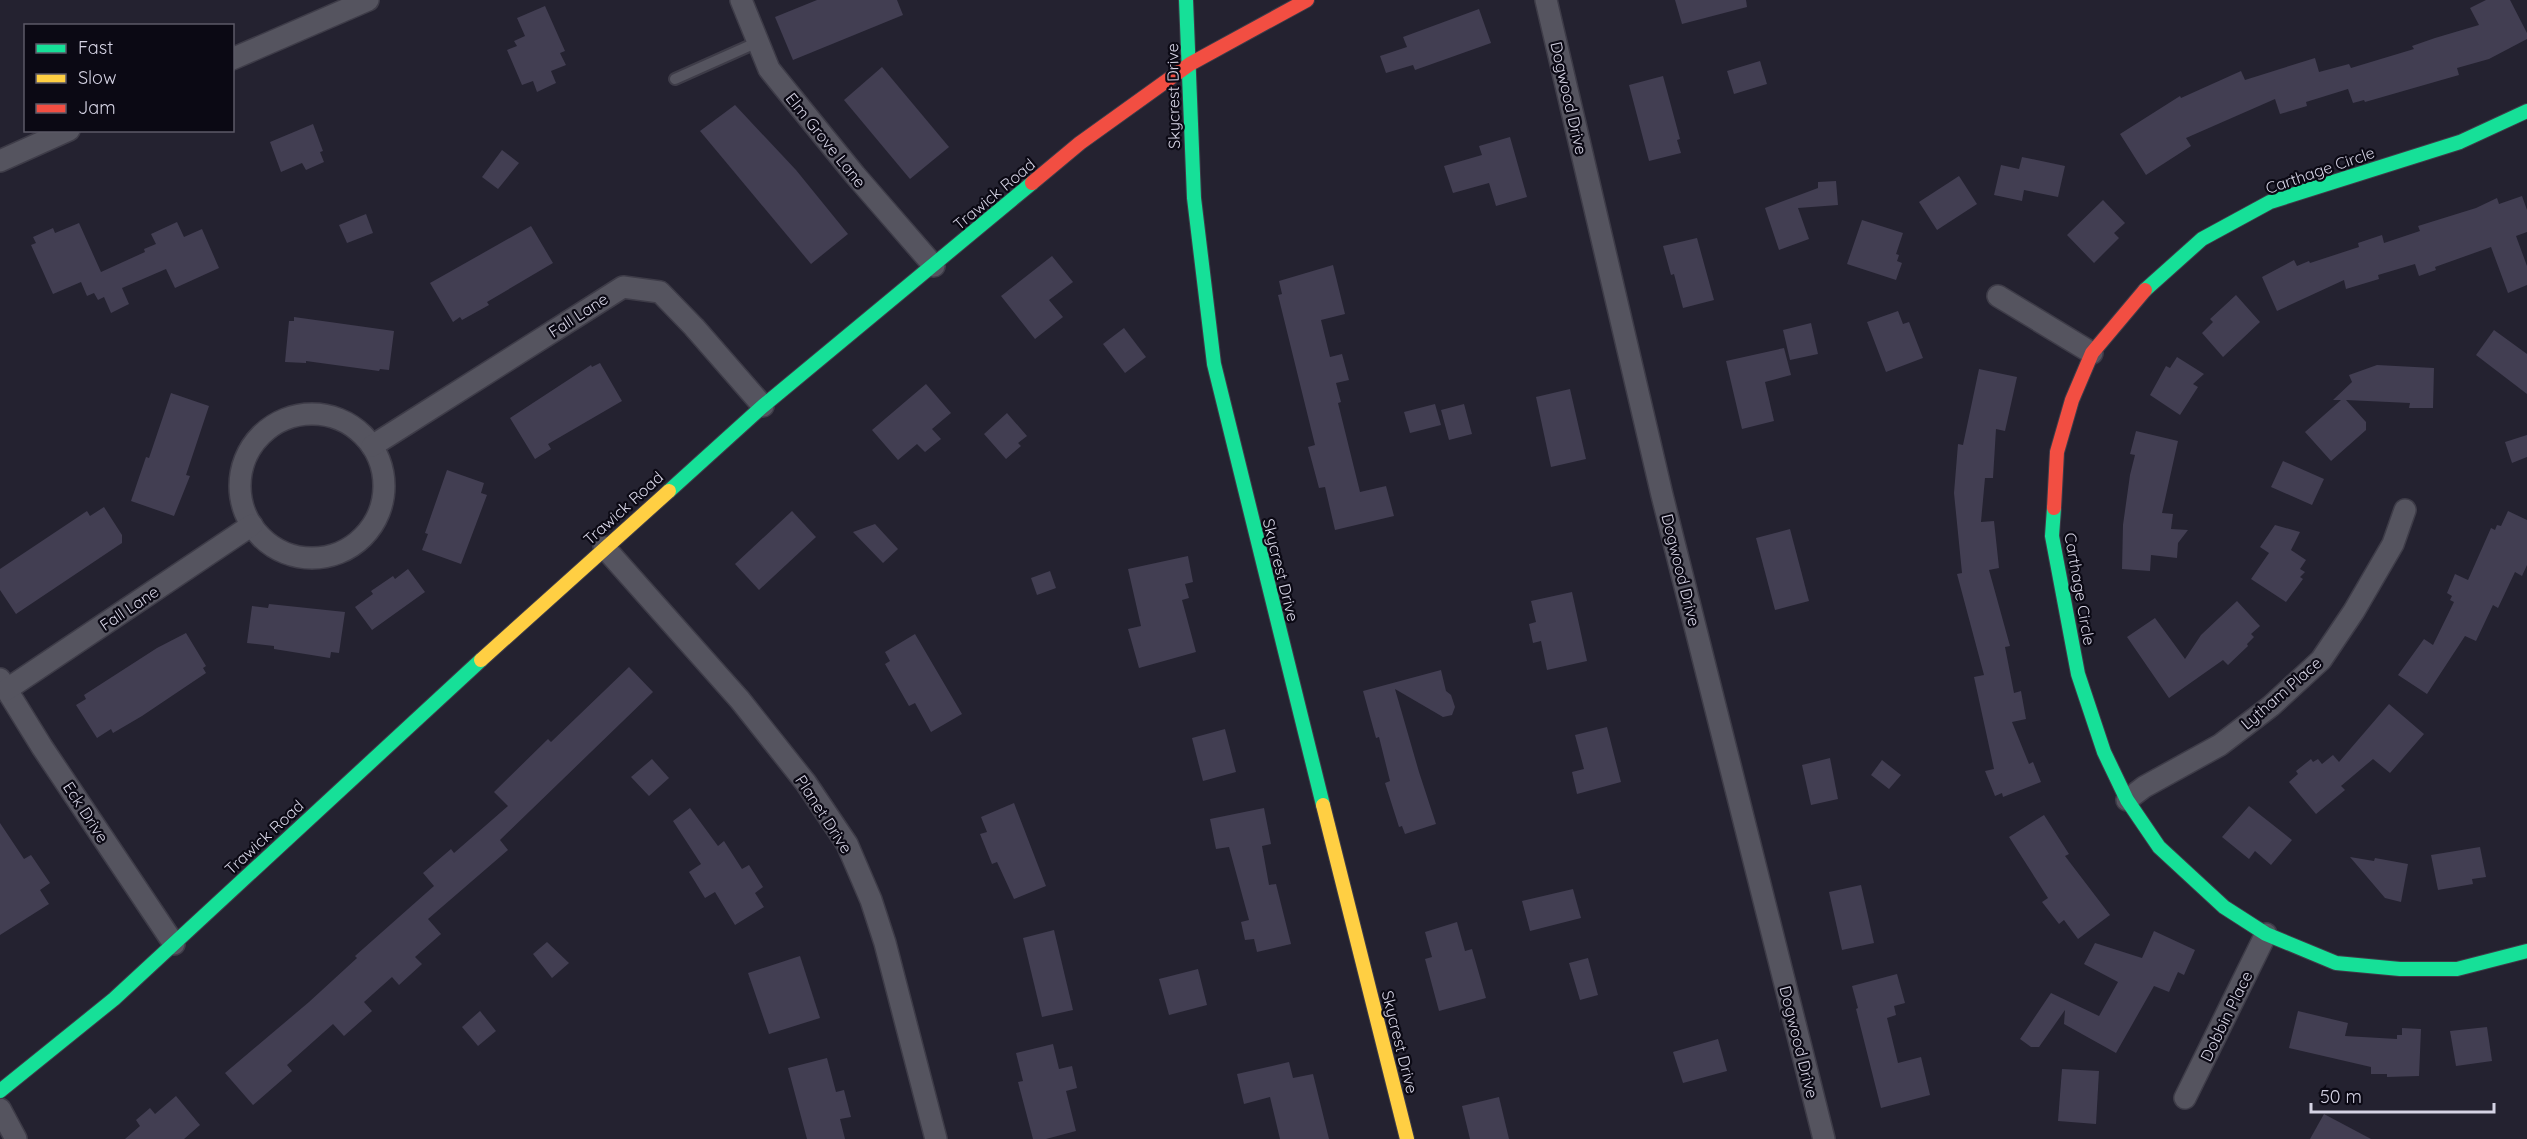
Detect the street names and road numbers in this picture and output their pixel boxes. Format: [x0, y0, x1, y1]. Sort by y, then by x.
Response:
street label: Dogwood Drive [1546, 40, 1592, 156]
street label: Skycrest Drive [1162, 43, 1184, 149]
street label: Elm Grove Lane [782, 88, 870, 192]
street label: Carthage Circle [2263, 142, 2377, 198]
street label: Trawick Road [949, 154, 1039, 234]
street label: Fall Lane [545, 288, 611, 342]
street label: Trawick Road [579, 467, 667, 549]
street label: Dogwood Drive [1657, 512, 1705, 628]
street label: Skycrest Drive [1259, 516, 1303, 624]
street label: Carthage Circle [2060, 531, 2100, 647]
street label: Fall Lane [96, 581, 162, 635]
street label: Lytham Place [2236, 652, 2326, 734]
street label: Planet Drive [791, 771, 857, 857]
street label: Eck Drive [59, 778, 113, 846]
street label: Trawick Road [220, 795, 308, 879]
street label: Dobbin Place [2196, 968, 2256, 1064]
street label: Dogwood Drive [1775, 984, 1823, 1100]
street label: Skycrest Drive [1378, 988, 1422, 1096]

